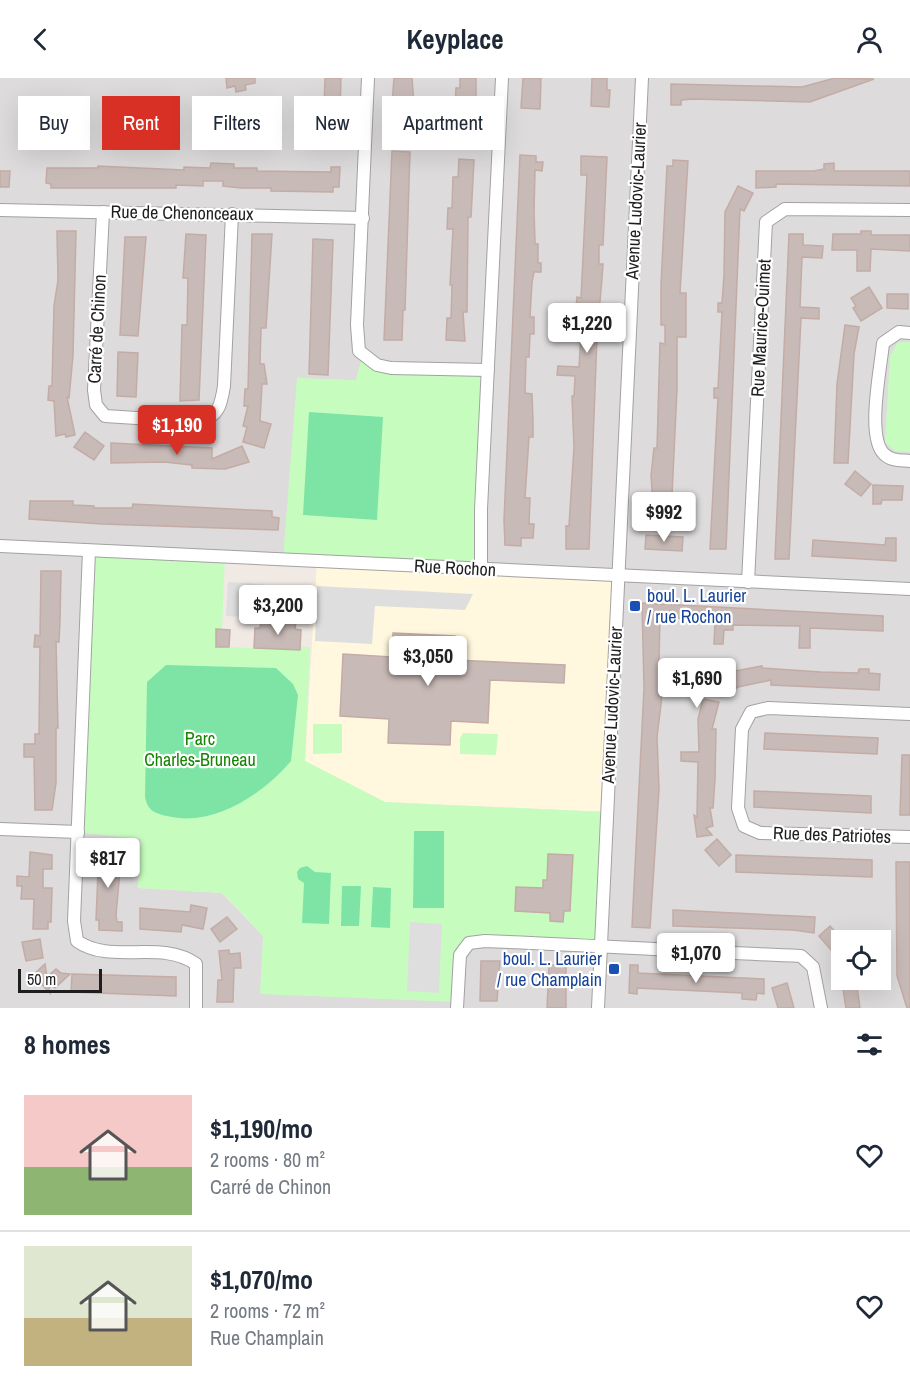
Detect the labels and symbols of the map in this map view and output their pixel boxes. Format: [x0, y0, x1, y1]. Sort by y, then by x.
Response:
street label: Avenue Ludovic-Laurier [619, 122, 652, 281]
street label: Rue de Chenonceaux [110, 199, 254, 226]
street label: Rue Maurice-Ouimet [744, 259, 777, 397]
street label: Carré de Chinon [81, 274, 112, 384]
pin: $1,220 [538, 303, 636, 354]
pin: $1,190 [128, 405, 226, 456]
pin: $992 [628, 492, 700, 543]
street label: Rue Rochon [413, 553, 497, 582]
place label: boul. L. Laurier / rue Rochon [647, 583, 746, 629]
pin: $3,200 [229, 585, 327, 636]
marker: boul. L. Laurier / rue Rochon [628, 599, 642, 613]
street label: Avenue Ludovic-Laurier [595, 626, 628, 785]
pin: $3,050 [379, 636, 477, 687]
pin: $1,690 [648, 658, 746, 709]
park label: Parc Charles-Bruneau [144, 726, 256, 772]
street label: Rue des Patriotes [773, 820, 891, 849]
pin: $817 [72, 838, 144, 889]
pin: $1,070 [647, 933, 745, 984]
place label: boul. L. Laurier / rue Champlain [497, 946, 602, 992]
marker: boul. L. Laurier / rue Champlain [607, 962, 621, 976]
scale bar [18, 966, 102, 994]

